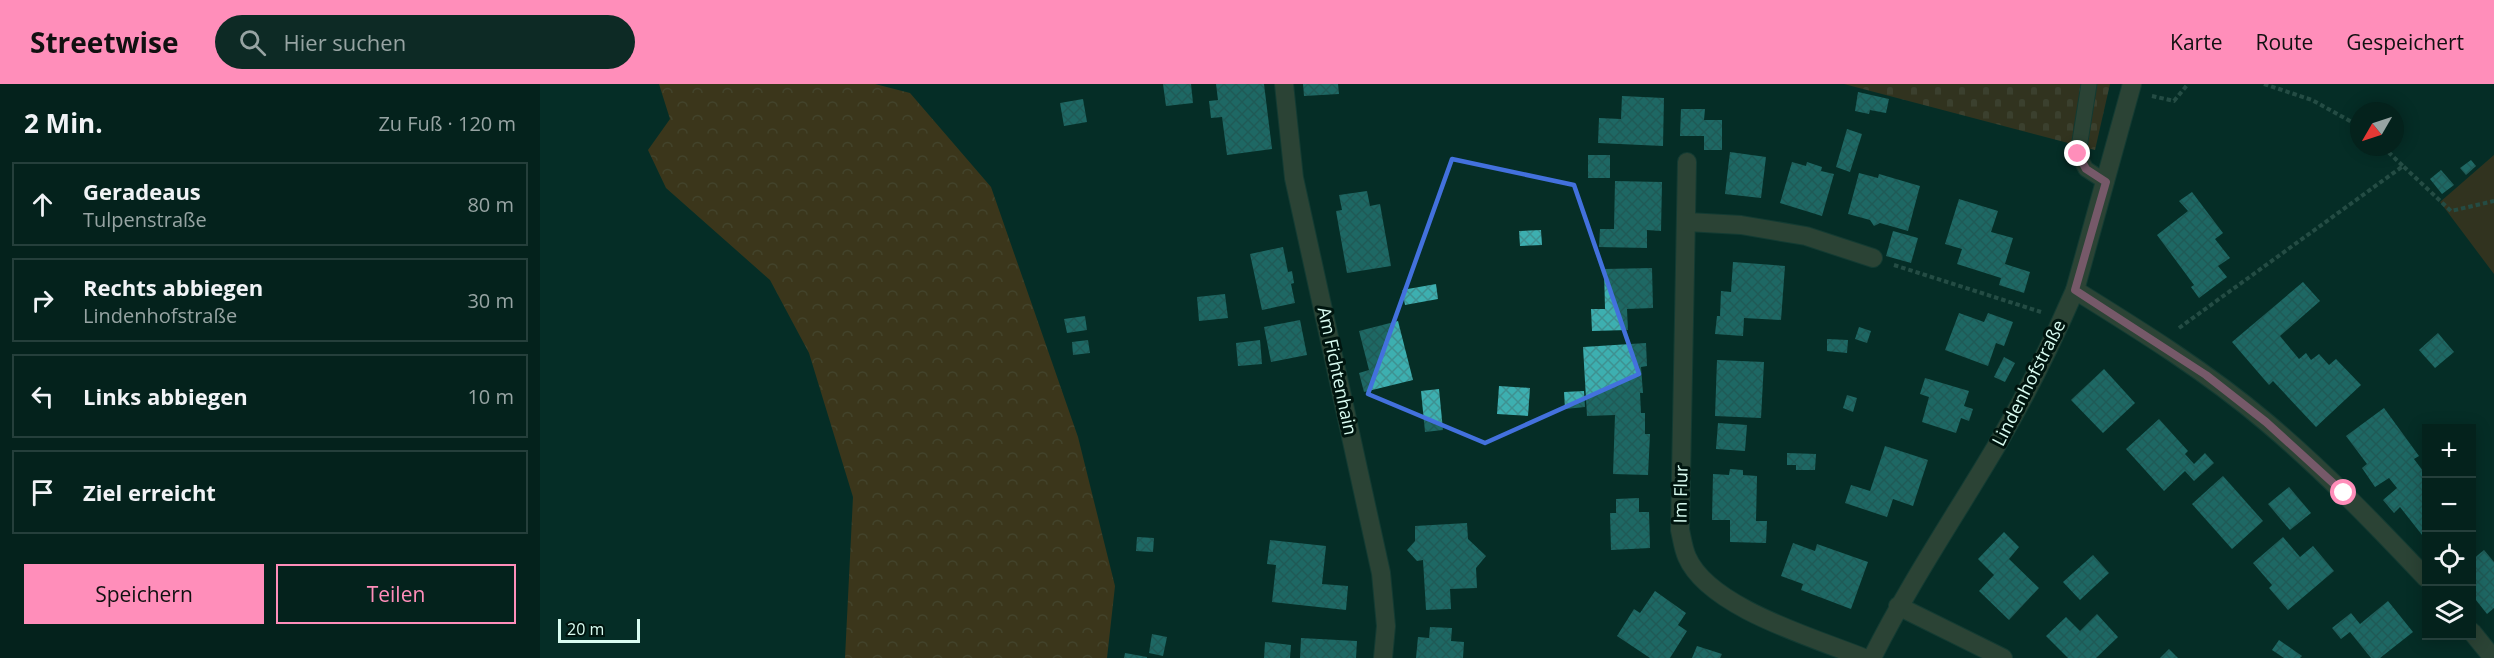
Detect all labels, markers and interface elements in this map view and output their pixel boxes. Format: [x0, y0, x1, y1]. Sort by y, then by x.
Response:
search box [215, 15, 635, 69]
text: Streetwise [30, 23, 179, 61]
icon: search [236, 26, 269, 59]
text: Hier suchen [284, 27, 406, 57]
text: Karte [2170, 28, 2222, 56]
text: Route [2255, 28, 2313, 56]
text: Gespeichert [2346, 28, 2464, 56]
north arrow [2350, 102, 2404, 156]
text: 2 Min. [24, 105, 103, 141]
text: Zu Fuß · 120 m [378, 110, 516, 137]
route end [2064, 140, 2090, 166]
text: Geradeaus [83, 176, 201, 206]
icon: ahead [26, 188, 59, 221]
text: 80 m [467, 191, 514, 218]
text: Tulpenstraße [83, 206, 207, 233]
text: Rechts abbiegen [83, 272, 263, 302]
icon: right [26, 284, 59, 317]
text: 30 m [467, 287, 514, 314]
text: Lindenhofstraße [83, 302, 237, 329]
street label: Am Fichtenhain [1313, 305, 1363, 437]
street label: Lindenhofstraße [1986, 315, 2070, 450]
icon: left [26, 380, 59, 413]
text: Links abbiegen [83, 381, 248, 411]
text: 10 m [467, 383, 514, 410]
map controls [2422, 424, 2476, 640]
button: + [2422, 424, 2476, 478]
street label: Im Flur [1667, 464, 1693, 523]
icon: arrive [26, 476, 59, 509]
text: Ziel erreicht [83, 477, 216, 507]
button: − [2422, 478, 2476, 532]
route start [2330, 479, 2356, 505]
button: locate [2422, 532, 2476, 586]
button: Speichern [24, 564, 264, 624]
button: Teilen [276, 564, 516, 624]
button: layers [2422, 586, 2476, 640]
scale bar [558, 616, 640, 644]
text: 20 m [567, 618, 604, 640]

